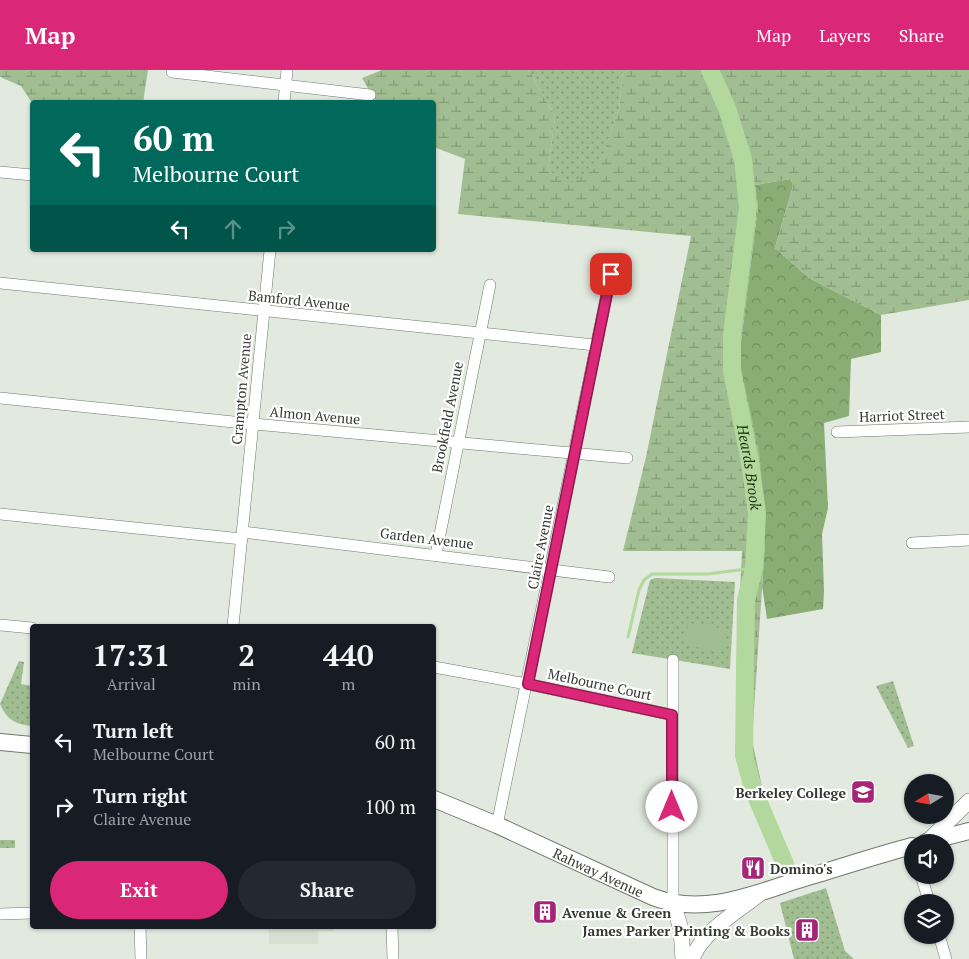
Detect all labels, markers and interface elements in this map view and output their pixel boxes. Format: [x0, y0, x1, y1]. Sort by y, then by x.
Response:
text: Map [25, 19, 75, 51]
text: Map [756, 23, 791, 47]
text: Layers [819, 23, 871, 47]
text: Share [899, 23, 944, 47]
text: 60 m [133, 115, 214, 161]
icon: left [50, 120, 115, 185]
text: Melbourne Court [133, 159, 300, 188]
icon: left [166, 215, 194, 243]
icon: ahead [219, 215, 247, 243]
icon: right [272, 215, 300, 243]
pin [590, 253, 632, 295]
icon: arrive [597, 260, 625, 288]
street label: Bamford Avenue [247, 285, 351, 315]
street label: Crampton Avenue [227, 333, 255, 445]
street label: Brookfield Avenue [427, 360, 467, 474]
street label: Almon Avenue [269, 402, 361, 428]
street label: Harriot Street [859, 404, 946, 426]
water label: Heards Brook [733, 421, 767, 512]
street label: Claire Avenue [522, 503, 558, 591]
street label: Garden Avenue [379, 523, 475, 553]
text: 17:31 [92, 635, 170, 675]
text: 2 [238, 635, 255, 675]
text: 440 [323, 635, 374, 675]
street label: Melbourne Court [546, 664, 655, 704]
text: Arrival [107, 673, 156, 695]
text: min [233, 673, 261, 695]
text: m [341, 673, 355, 695]
text: Turn left [93, 718, 174, 743]
icon: left [50, 728, 78, 756]
text: 60 m [375, 729, 416, 754]
text: Melbourne Court [93, 743, 214, 765]
north arrow [904, 774, 954, 824]
map controls [904, 774, 954, 944]
school or university icon: Berkeley College [850, 779, 876, 805]
position arrow [645, 780, 697, 832]
text: Turn right [93, 783, 187, 808]
place label: Berkeley College [735, 783, 846, 802]
icon: right [50, 793, 78, 821]
text: 100 m [365, 794, 416, 819]
text: Claire Avenue [93, 808, 191, 830]
button: sound [904, 834, 954, 884]
street label: Rahway Avenue [550, 843, 647, 901]
restaurant icon: Domino's [740, 855, 766, 881]
place label: Domino's [770, 859, 832, 878]
button: Exit [50, 861, 228, 919]
button: Share [238, 861, 416, 919]
button: layers [904, 894, 954, 944]
building icon: Avenue & Green [532, 899, 558, 925]
place label: Avenue & Green [562, 903, 671, 922]
building icon: James Parker Printing & Books [794, 917, 820, 943]
place label: James Parker Printing & Books [583, 921, 790, 940]

